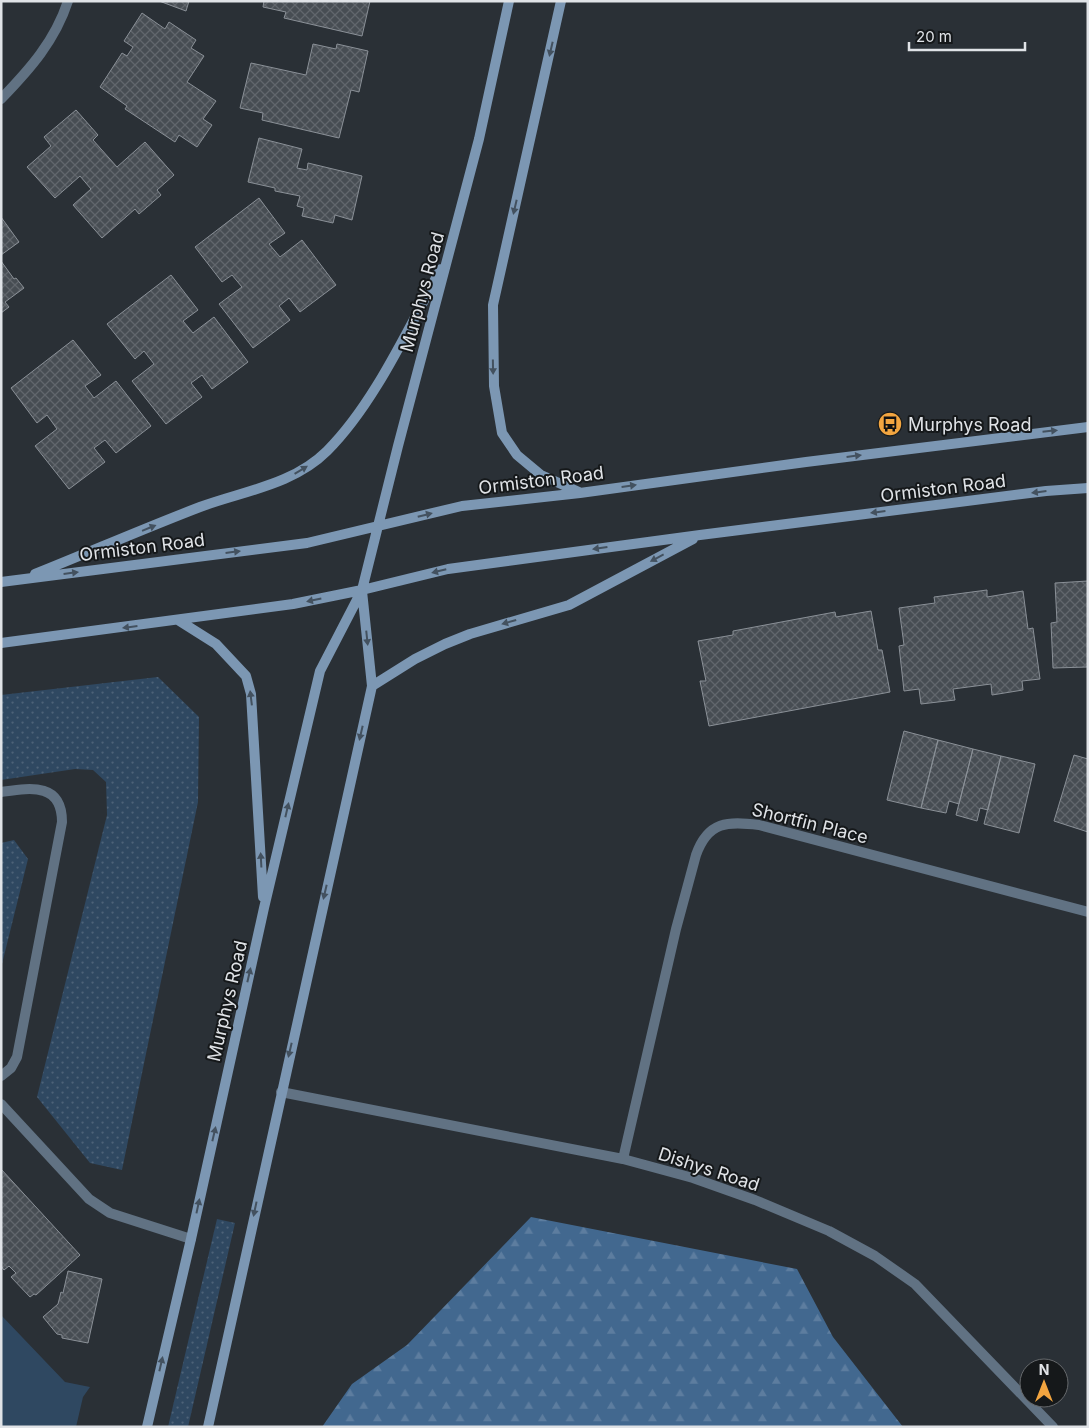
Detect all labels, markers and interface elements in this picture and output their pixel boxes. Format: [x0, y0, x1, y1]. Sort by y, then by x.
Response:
scale bar [909, 20, 1025, 52]
text: 20 m [916, 27, 952, 46]
one-way arrow [547, 41, 555, 56]
one-way arrow [511, 200, 519, 215]
street label: Murphys Road [396, 230, 448, 354]
one-way arrow [490, 360, 498, 376]
bus stop icon: Murphys Road [877, 411, 903, 437]
place label: Murphys Road [908, 414, 1031, 435]
one-way arrow [1043, 427, 1059, 435]
one-way arrow [847, 451, 863, 459]
street label: Ormiston Road [477, 462, 605, 498]
one-way arrow [294, 465, 307, 474]
street label: Ormiston Road [879, 470, 1007, 506]
one-way arrow [621, 482, 637, 490]
one-way arrow [1031, 488, 1047, 496]
one-way arrow [870, 508, 886, 516]
one-way arrow [418, 511, 433, 519]
one-way arrow [142, 524, 157, 532]
street label: Ormiston Road [78, 529, 206, 565]
one-way arrow [592, 544, 608, 552]
one-way arrow [225, 548, 241, 556]
one-way arrow [650, 554, 665, 562]
one-way arrow [432, 567, 447, 575]
one-way arrow [64, 569, 80, 577]
one-way arrow [307, 596, 322, 604]
one-way arrow [502, 619, 517, 627]
one-way arrow [122, 623, 138, 631]
one-way arrow [363, 630, 371, 646]
one-way arrow [247, 689, 255, 705]
one-way arrow [357, 726, 365, 741]
street label: Shortfin Place [750, 798, 870, 848]
one-way arrow [283, 802, 291, 817]
one-way arrow [256, 851, 264, 867]
one-way arrow [321, 884, 329, 899]
street label: Murphys Road [203, 938, 251, 1064]
one-way arrow [245, 968, 253, 983]
one-way arrow [286, 1043, 294, 1058]
one-way arrow [210, 1126, 218, 1141]
street label: Dishys Road [656, 1143, 762, 1195]
one-way arrow [194, 1198, 202, 1213]
one-way arrow [251, 1202, 259, 1217]
one-way arrow [157, 1357, 165, 1372]
north arrow [1019, 1358, 1069, 1408]
text: N [1039, 1361, 1049, 1378]

